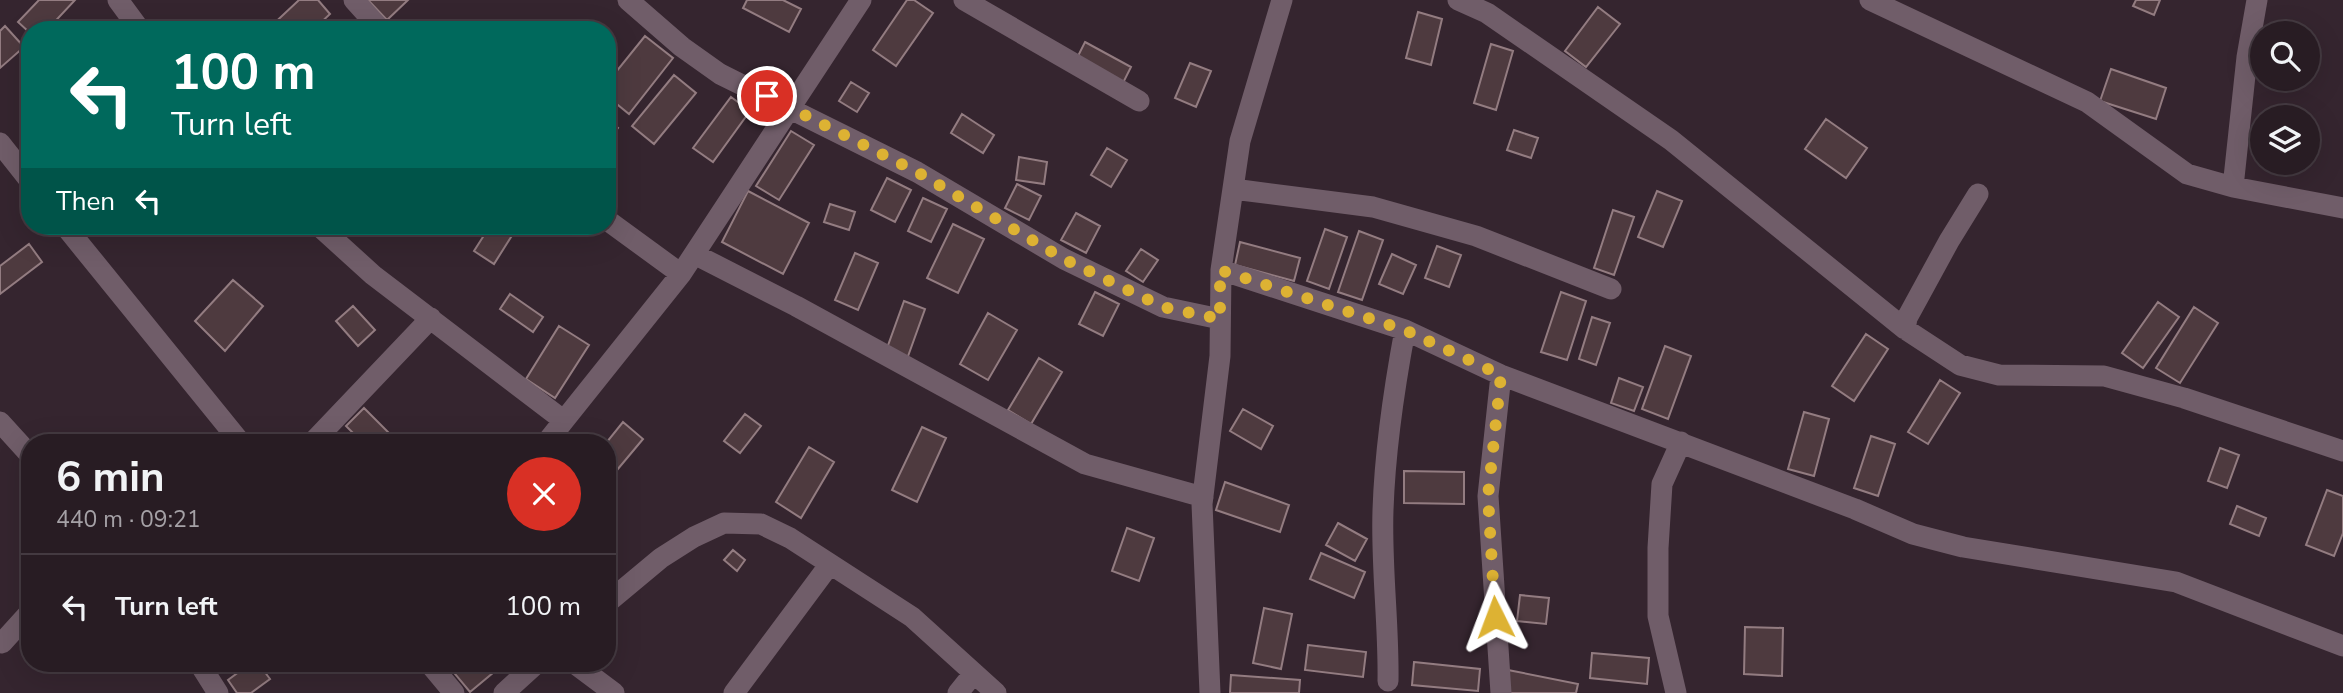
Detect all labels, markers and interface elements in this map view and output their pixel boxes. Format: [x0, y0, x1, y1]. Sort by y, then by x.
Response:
map controls [2250, 21, 2320, 175]
button: search [2250, 21, 2320, 91]
text: 100 m [171, 39, 315, 106]
icon: left [56, 49, 147, 140]
pin [737, 66, 797, 126]
icon: arrive [748, 77, 786, 115]
text: Turn left [171, 103, 291, 146]
button: layers [2250, 105, 2320, 175]
icon: left [129, 182, 167, 220]
text: Then [56, 184, 115, 219]
text: 6 min [56, 449, 165, 506]
button: close [507, 457, 581, 531]
text: 440 m · 09:21 [56, 504, 201, 535]
position arrow [1458, 580, 1532, 654]
icon: left [56, 588, 94, 626]
text: Turn left [115, 589, 218, 624]
text: 100 m [505, 589, 581, 624]

